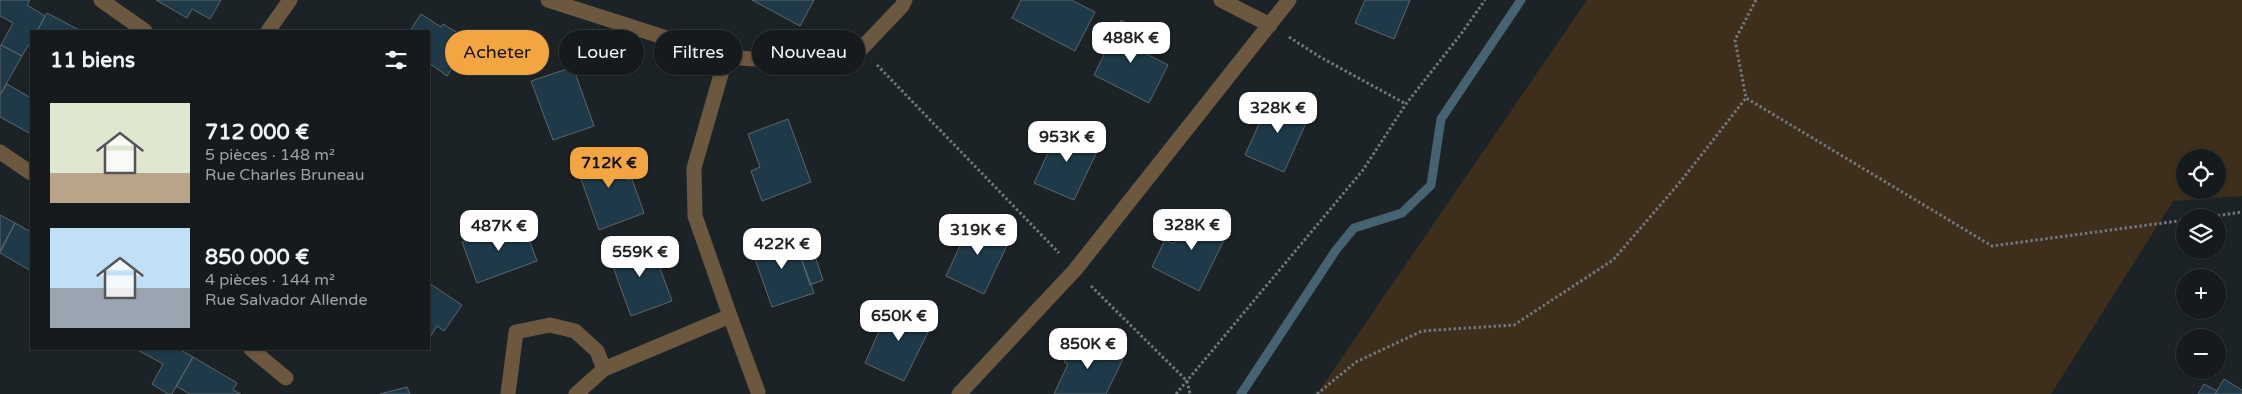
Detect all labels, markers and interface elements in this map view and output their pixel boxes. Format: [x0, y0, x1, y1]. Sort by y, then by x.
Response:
pin: 488K € [1090, 22, 1172, 64]
text: 488K € [1103, 28, 1159, 48]
chip: Acheter [445, 30, 549, 75]
chip: Louer [559, 30, 644, 75]
chip: Filtres [654, 30, 742, 75]
chip: Nouveau [752, 30, 865, 75]
icon: filters [382, 46, 410, 74]
text: 11 biens [50, 48, 135, 73]
pin: 328K € [1237, 92, 1319, 134]
text: 328K € [1250, 98, 1306, 118]
text: 712 000 € [205, 120, 309, 145]
pin: 953K € [1026, 120, 1108, 163]
icon: home [90, 123, 150, 183]
text: 953K € [1039, 127, 1095, 147]
text: 5 pièces · 148 m² [205, 145, 335, 165]
pin: 712K € [568, 146, 650, 189]
map controls [2176, 149, 2226, 379]
button: locate [2176, 149, 2226, 199]
text: 712K € [581, 153, 637, 173]
text: Rue Charles Bruneau [205, 165, 365, 185]
pin: 328K € [1151, 208, 1233, 251]
button: layers [2176, 209, 2226, 259]
pin: 487K € [458, 210, 540, 252]
pin: 319K € [937, 214, 1019, 256]
text: 328K € [1164, 215, 1220, 235]
text: 487K € [471, 216, 527, 236]
text: 319K € [950, 220, 1006, 240]
pin: 422K € [741, 228, 823, 270]
text: 422K € [754, 234, 810, 254]
pin: 559K € [599, 236, 681, 278]
text: 559K € [612, 242, 668, 262]
text: 850 000 € [205, 245, 309, 270]
icon: home [90, 248, 150, 308]
button: + [2176, 269, 2226, 319]
text: 4 pièces · 144 m² [205, 270, 335, 290]
text: Rue Salvador Allende [205, 290, 367, 310]
pin: 650K € [858, 300, 940, 342]
text: 650K € [871, 306, 927, 326]
pin: 850K € [1047, 328, 1129, 370]
button: − [2176, 329, 2226, 379]
text: 850K € [1060, 334, 1116, 354]

